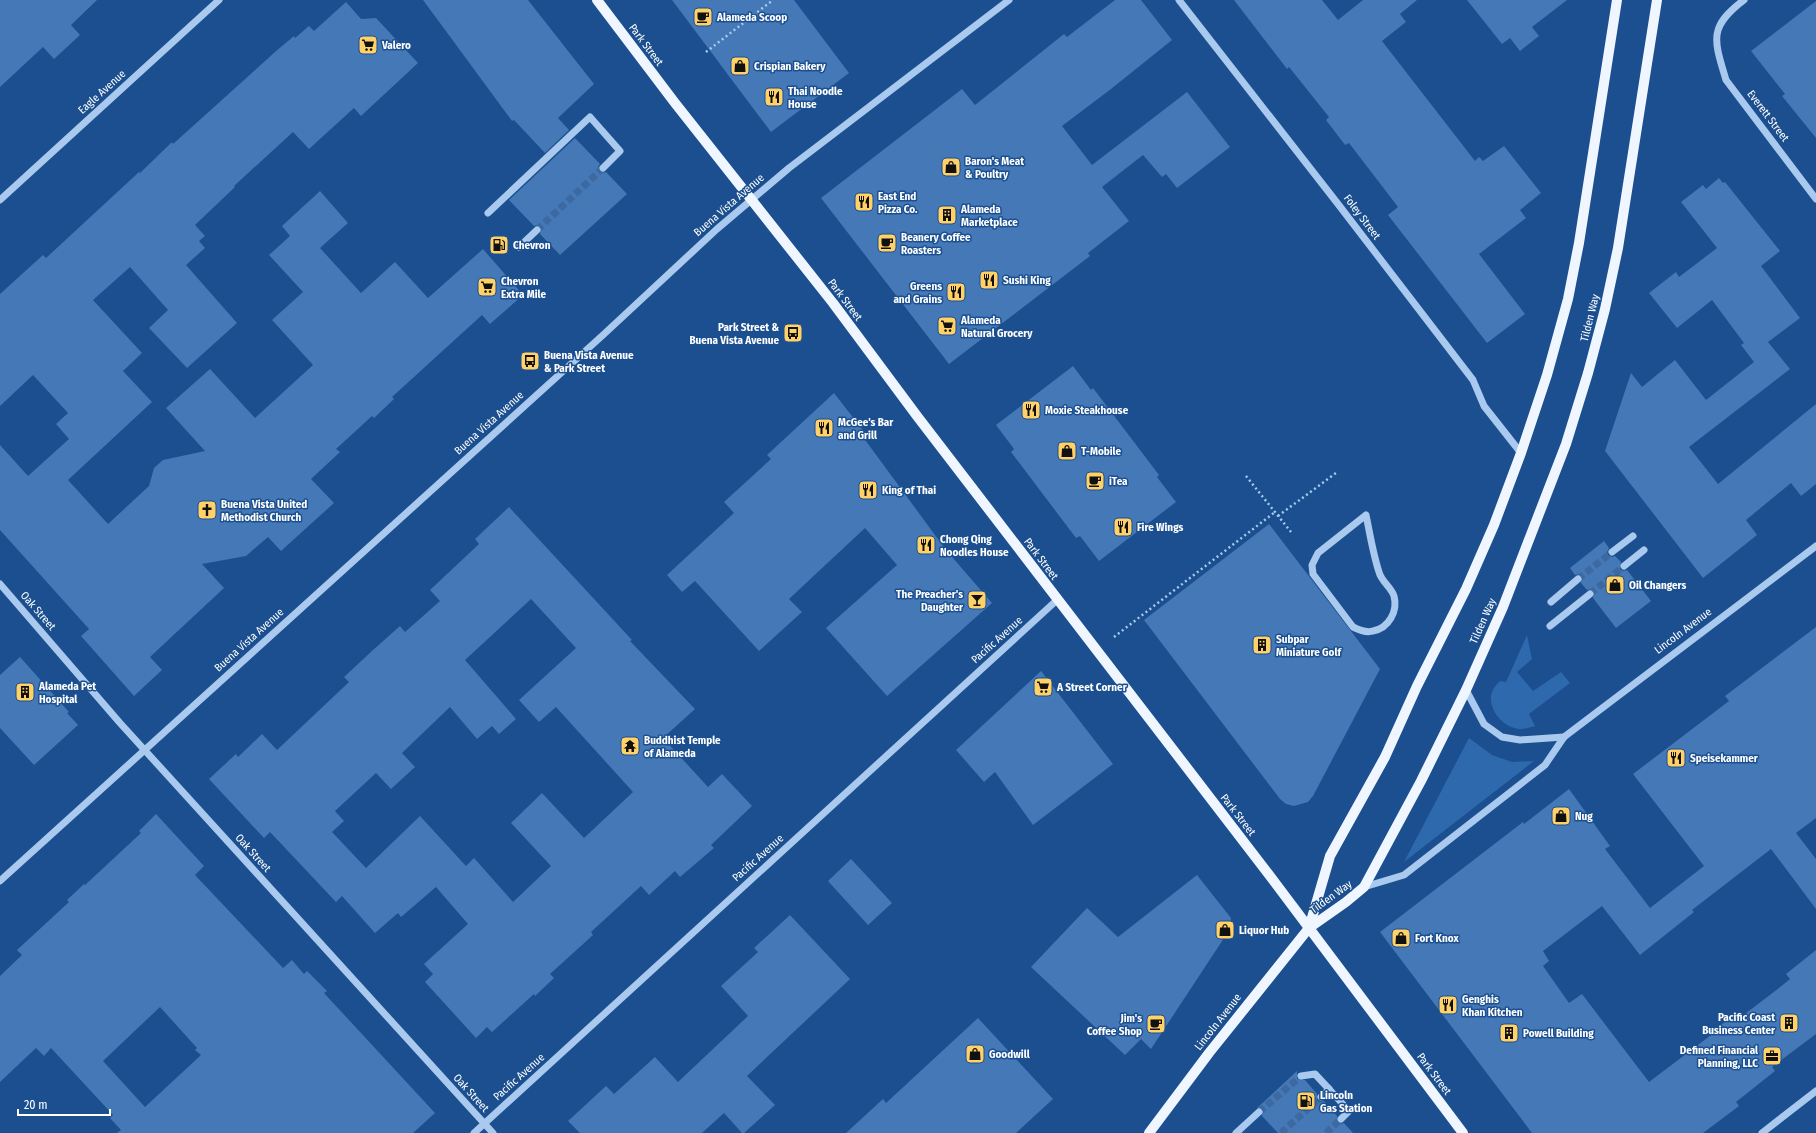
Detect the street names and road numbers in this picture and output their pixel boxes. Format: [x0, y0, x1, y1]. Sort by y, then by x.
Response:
street label: Park Street [626, 21, 666, 69]
street label: Eagle Avenue [76, 67, 128, 117]
street label: Everett Street [1744, 88, 1792, 145]
street label: Buena Vista Avenue [691, 171, 767, 239]
street label: Foley Street [1341, 192, 1383, 242]
street label: Park Street [825, 276, 865, 324]
street label: Tilden Way [1578, 293, 1602, 343]
street label: Buena Vista Avenue [452, 389, 526, 457]
street label: Park Street [1021, 535, 1061, 583]
street label: Oak Street [18, 589, 59, 633]
street label: Tilden Way [1467, 596, 1499, 646]
street label: Lincoln Avenue [1652, 605, 1714, 657]
street label: Buena Vista Avenue [212, 606, 286, 674]
street label: Pacific Avenue [969, 614, 1025, 666]
street label: Park Street [1218, 792, 1259, 839]
street label: Oak Street [232, 831, 274, 875]
street label: Pacific Avenue [730, 832, 786, 884]
street label: Tilden Way [1308, 877, 1355, 917]
street label: Lincoln Avenue [1192, 991, 1244, 1053]
street label: Park Street [1414, 1050, 1454, 1098]
street label: Pacific Avenue [491, 1051, 547, 1103]
street label: Oak Street [450, 1071, 492, 1115]

